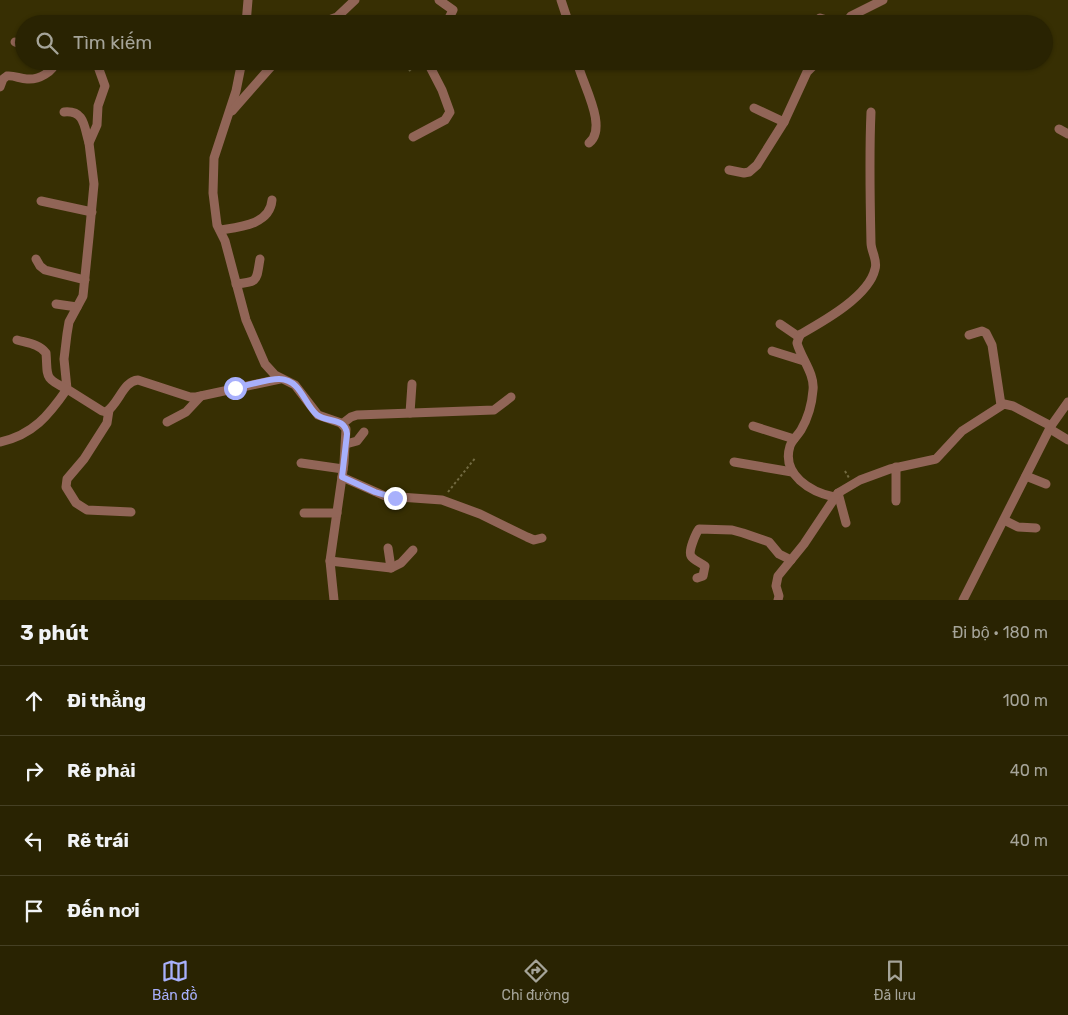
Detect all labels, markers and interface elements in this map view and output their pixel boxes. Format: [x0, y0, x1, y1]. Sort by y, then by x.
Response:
search box [15, 15, 1053, 70]
icon: search [33, 29, 61, 57]
text: Tìm kiếm [73, 31, 152, 54]
route start [224, 377, 247, 400]
route end [384, 487, 407, 510]
text: 3 phút [20, 620, 88, 645]
text: Đi bộ · 180 m [952, 623, 1048, 642]
icon: ahead [20, 687, 48, 715]
text: Đi thẳng [67, 689, 146, 712]
text: 100 m [1003, 691, 1048, 710]
icon: right [20, 757, 48, 785]
text: Rẽ phải [67, 759, 136, 782]
text: 40 m [1010, 761, 1048, 780]
icon: left [20, 827, 48, 855]
text: Rẽ trái [67, 829, 129, 852]
text: 40 m [1010, 831, 1048, 850]
icon: arrive [20, 897, 48, 925]
text: Đến nơi [67, 899, 140, 922]
tab: Bản đồ [152, 957, 197, 1004]
tab: Chỉ đường [502, 957, 570, 1004]
tab: Đã lưu [874, 957, 916, 1004]

